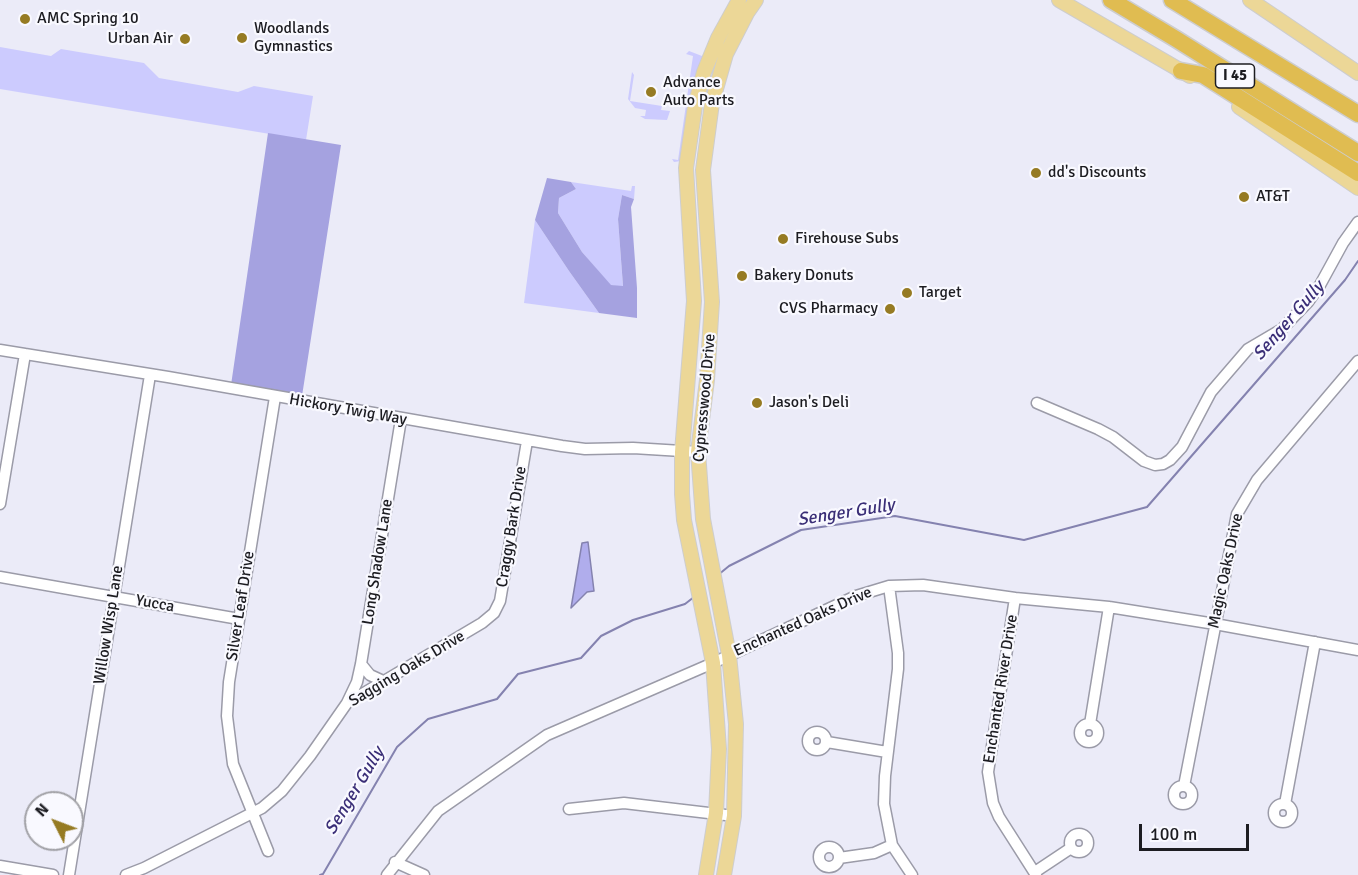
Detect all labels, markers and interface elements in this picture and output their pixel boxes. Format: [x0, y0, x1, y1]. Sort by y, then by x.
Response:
place label: AMC Spring 10 [37, 9, 139, 29]
marker: AMC Spring 10 [18, 12, 32, 26]
place label: Woodlands Gymnastics [254, 19, 333, 57]
place label: Urban Air [108, 29, 173, 49]
marker: Woodlands Gymnastics [235, 31, 249, 45]
marker: Urban Air [178, 32, 192, 46]
road number: I 45 [1216, 64, 1254, 88]
place label: Advance Auto Parts [663, 73, 734, 111]
marker: Advance Auto Parts [644, 85, 658, 99]
place label: dd's Discounts [1048, 163, 1146, 183]
marker: dd's Discounts [1029, 166, 1043, 180]
place label: AT&T [1256, 187, 1290, 207]
marker: AT&T [1237, 190, 1251, 204]
place label: Firehouse Subs [795, 229, 899, 249]
marker: Firehouse Subs [776, 232, 790, 246]
place label: Bakery Donuts [754, 266, 854, 286]
marker: Bakery Donuts [735, 269, 749, 283]
water label: Senger Gully [1249, 277, 1329, 365]
place label: Target [919, 283, 962, 303]
marker: Target [900, 286, 914, 300]
place label: CVS Pharmacy [779, 299, 878, 319]
marker: CVS Pharmacy [883, 302, 897, 316]
street label: Cypresswood Drive [690, 333, 720, 463]
street label: Hickory Twig Way [288, 390, 408, 430]
place label: Jason's Deli [769, 393, 849, 413]
marker: Jason's Deli [750, 396, 764, 410]
street label: Craggy Bark Drive [493, 465, 531, 589]
water label: Senger Gully [796, 495, 896, 531]
street label: Long Shadow Lane [359, 498, 397, 626]
street label: Magic Oaks Drive [1204, 512, 1248, 630]
street label: Silver Leaf Drive [223, 550, 259, 662]
street label: Willow Wisp Lane [90, 564, 128, 686]
street label: Enchanted Oaks Drive [731, 583, 875, 661]
street label: Yucca [134, 591, 176, 617]
street label: Enchanted River Drive [980, 613, 1022, 765]
street label: Sagging Oaks Drive [346, 627, 468, 711]
water label: Senger Gully [321, 743, 389, 839]
north arrow [24, 791, 84, 851]
text: N [31, 799, 53, 821]
scale bar [1142, 812, 1252, 850]
text: 100 m [1150, 823, 1197, 845]

